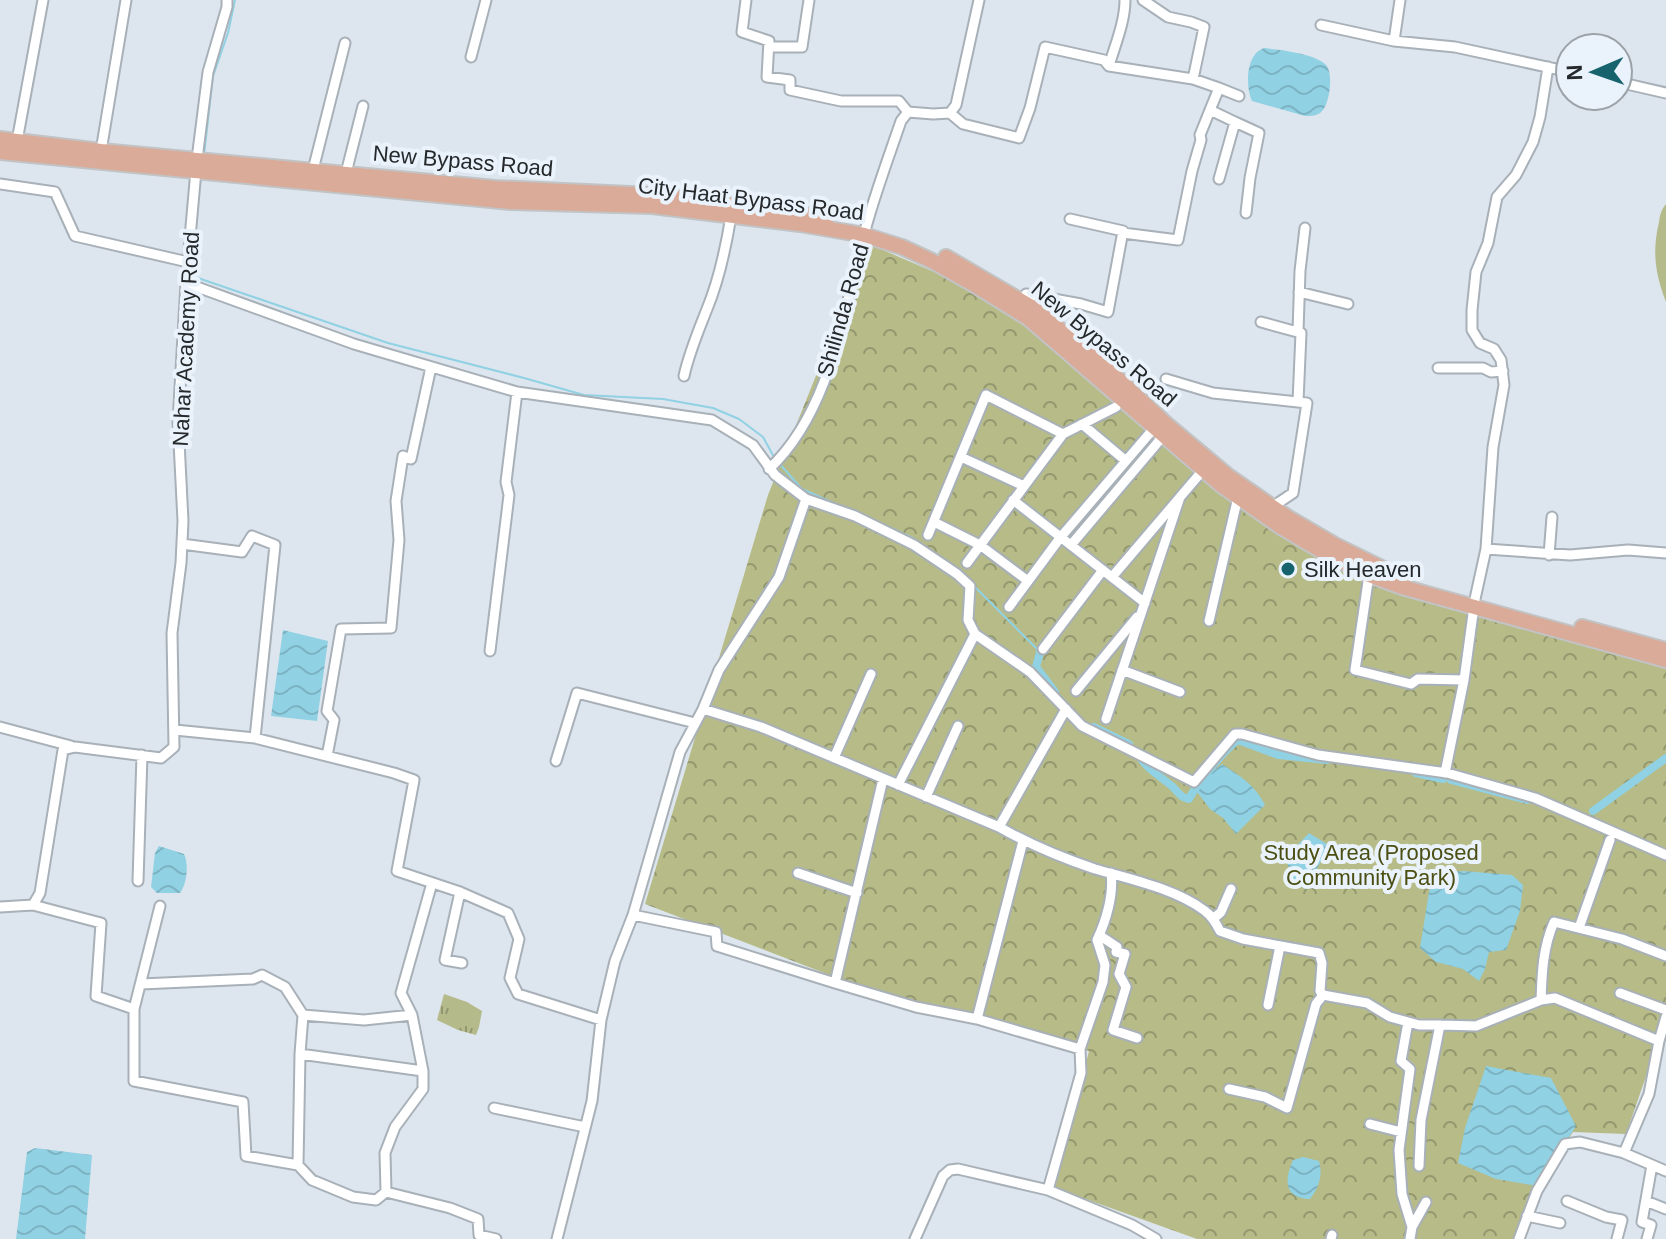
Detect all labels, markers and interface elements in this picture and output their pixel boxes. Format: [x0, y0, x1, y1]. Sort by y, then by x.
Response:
north arrow [1554, 32, 1634, 112]
text: N [1562, 64, 1587, 81]
street label: New Bypass Road [372, 141, 554, 181]
street label: City Haat Bypass Road [637, 173, 865, 225]
street label: Nahar Academy Road [168, 231, 204, 447]
street label: Shilinda Road [812, 241, 874, 379]
street label: New Bypass Road [1027, 276, 1181, 412]
place label: Silk Heaven [1304, 557, 1421, 582]
marker: Silk Heaven [1279, 560, 1297, 578]
park label: Study Area (Proposed Community Park) [1263, 840, 1479, 890]

